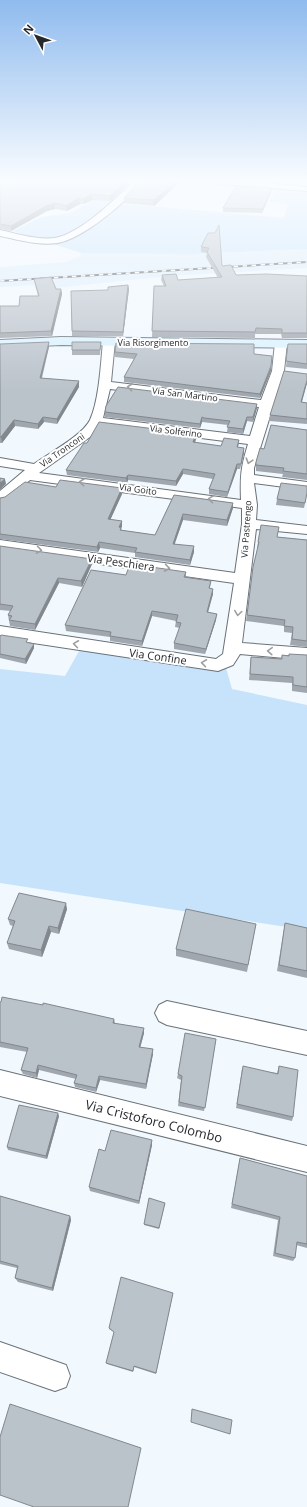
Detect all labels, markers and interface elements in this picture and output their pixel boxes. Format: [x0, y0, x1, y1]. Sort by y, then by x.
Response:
north arrow [16, 16, 56, 56]
text: N [19, 21, 37, 37]
street label: Via Risorgimento [118, 336, 188, 349]
one-way arrow [127, 383, 133, 392]
street label: Via San Martino [151, 384, 219, 404]
street label: Via Solferino [149, 421, 203, 441]
street label: Via Tronconi [37, 430, 87, 470]
one-way arrow [245, 458, 254, 465]
one-way arrow [79, 478, 85, 487]
street label: Via Goito [118, 480, 158, 498]
one-way arrow [208, 495, 214, 504]
street label: Via Pastrengo [238, 500, 254, 558]
one-way arrow [36, 545, 42, 554]
street label: Via Peschiera [86, 550, 156, 574]
one-way arrow [164, 563, 170, 572]
one-way arrow [234, 610, 243, 616]
one-way arrow [73, 640, 79, 649]
street label: Via Confine [128, 645, 188, 667]
one-way arrow [267, 646, 273, 655]
one-way arrow [201, 659, 207, 668]
street label: Via Cristoforo Colombo [84, 1095, 225, 1147]

